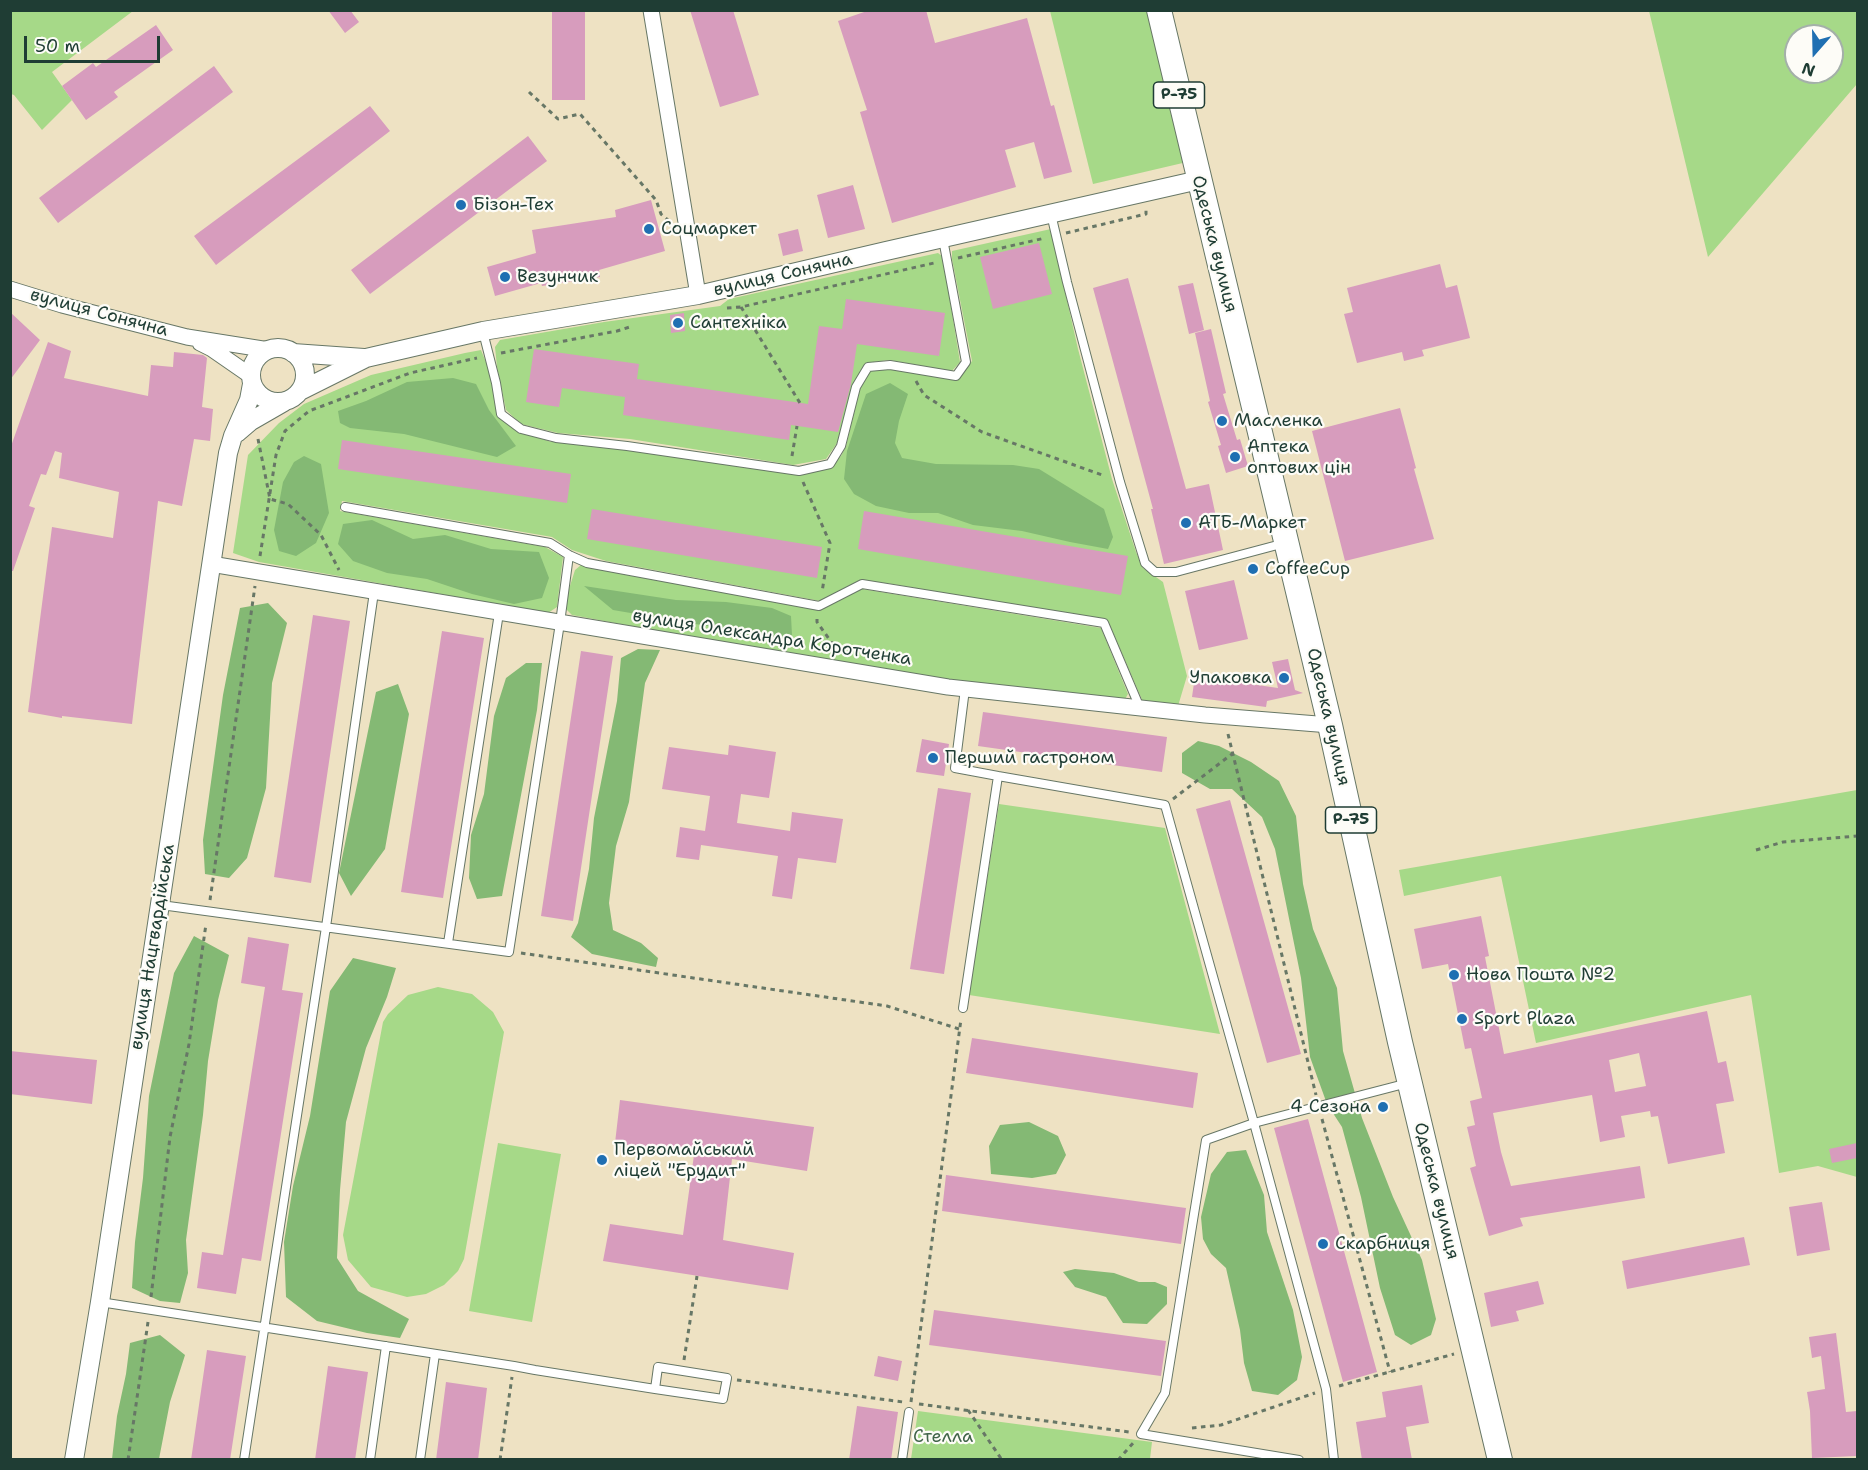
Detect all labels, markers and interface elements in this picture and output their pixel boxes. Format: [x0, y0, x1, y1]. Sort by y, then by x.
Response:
scale bar [27, 24, 164, 62]
north arrow [1784, 24, 1844, 84]
text: 50 m [35, 34, 80, 58]
text: N [1799, 57, 1818, 82]
road number: Р-75 [1154, 82, 1204, 108]
street label: Одеська вулиця [1187, 173, 1241, 315]
place label: Бізон-Тех [473, 194, 554, 216]
marker: Бізон-Тех [454, 198, 468, 212]
place label: Соцмаркет [661, 218, 757, 240]
marker: Соцмаркет [642, 222, 656, 236]
street label: вулиця Сонячна [711, 249, 855, 301]
place label: Везунчик [517, 266, 598, 288]
marker: Везунчик [498, 270, 512, 284]
street label: вулиця Сонячна [28, 284, 170, 342]
place label: Сантехніка [690, 312, 787, 334]
marker: Сантехніка [671, 316, 685, 330]
place label: Масленка [1234, 410, 1323, 432]
marker: Масленка [1215, 414, 1229, 428]
place label: Аптека оптових цін [1247, 436, 1351, 478]
marker: Аптека оптових цін [1228, 450, 1242, 464]
place label: АТБ-Маркет [1198, 512, 1306, 534]
marker: АТБ-Маркет [1179, 516, 1193, 530]
place label: CoffeeCup [1265, 558, 1350, 580]
marker: CoffeeCup [1246, 562, 1260, 576]
street label: вулиця Олександра Коротченка [631, 605, 913, 671]
street label: Одеська вулиця [1302, 646, 1354, 788]
place label: Упаковка [1189, 667, 1272, 689]
marker: Упаковка [1277, 671, 1291, 685]
place label: Перший гастроном [945, 747, 1115, 769]
marker: Перший гастроном [926, 751, 940, 765]
road number: Р-75 [1326, 807, 1376, 833]
street label: вулиця Нацгвардійська [126, 843, 180, 1051]
place label: Нова Пошта №2 [1466, 964, 1615, 986]
marker: Нова Пошта №2 [1447, 968, 1461, 982]
place label: Sport Plaza [1474, 1008, 1575, 1030]
marker: Sport Plaza [1455, 1012, 1469, 1026]
place label: 4 Сезона [1290, 1096, 1371, 1118]
marker: 4 Сезона [1376, 1100, 1390, 1114]
street label: Одеська вулиця [1409, 1120, 1463, 1262]
place label: Первомайський ліцей "Ерудит" [614, 1139, 754, 1182]
marker: Первомайський ліцей "Ерудит" [595, 1153, 609, 1167]
place label: Скарбниця [1335, 1233, 1430, 1255]
marker: Скарбниця [1316, 1237, 1330, 1251]
park label: Стелла [913, 1426, 973, 1448]

